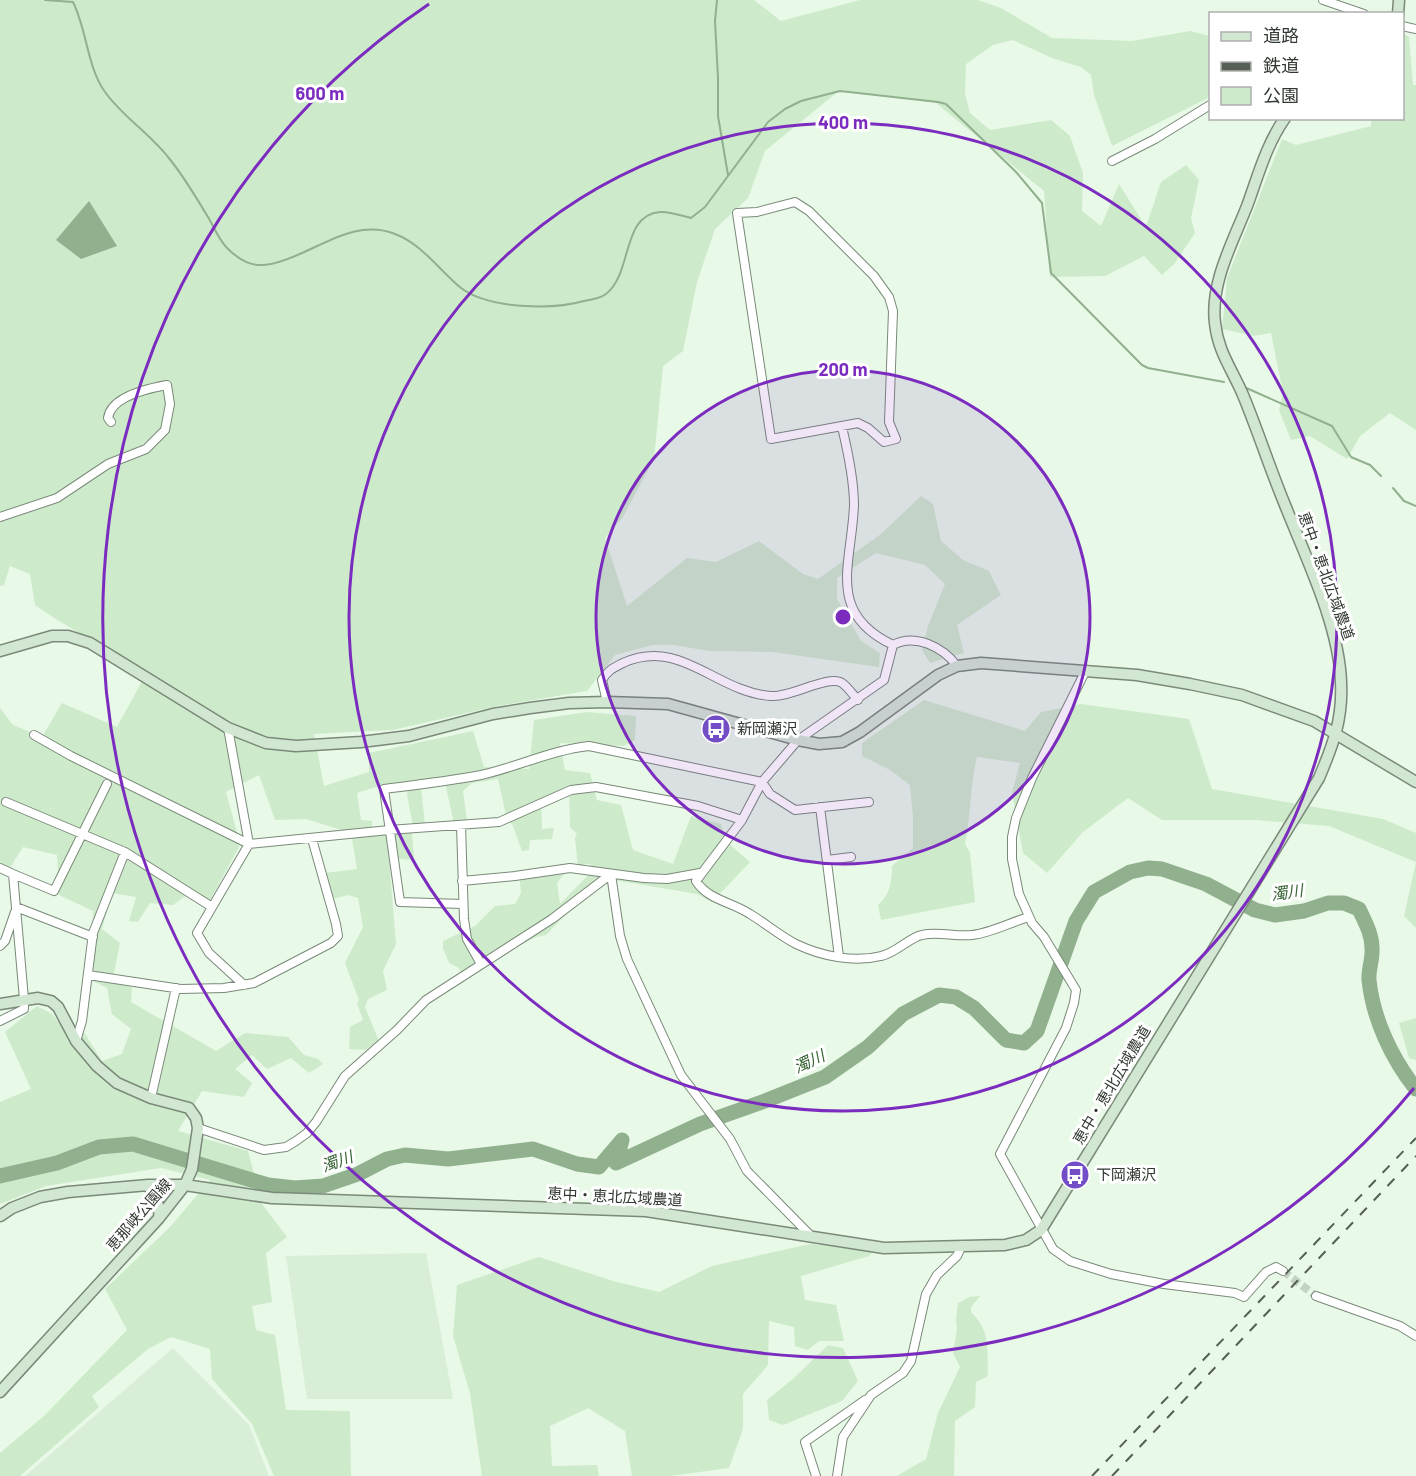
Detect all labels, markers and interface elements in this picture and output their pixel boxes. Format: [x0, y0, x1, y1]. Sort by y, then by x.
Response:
legend [1209, 12, 1404, 120]
text: 道路 [1263, 24, 1299, 46]
text: 鉄道 [1263, 54, 1299, 76]
text: 600 m [296, 82, 344, 104]
text: 公園 [1263, 84, 1299, 106]
text: 400 m [818, 111, 868, 133]
text: 200 m [818, 358, 868, 380]
street label: 恵中・恵北広域農道 [1295, 509, 1358, 642]
centre of rings [833, 607, 853, 627]
bus stop icon: 新岡瀬沢 [700, 713, 732, 745]
place label: 新岡瀬沢 [737, 719, 797, 737]
water label: 濁川 [1270, 880, 1306, 903]
street label: 恵中・恵北広域農道 [1069, 1022, 1154, 1147]
water label: 濁川 [790, 1044, 829, 1076]
water label: 濁川 [319, 1145, 357, 1175]
bus stop icon: 下岡瀬沢 [1059, 1159, 1091, 1191]
place label: 下岡瀬沢 [1096, 1165, 1156, 1183]
street label: 恵那峡公園線 [102, 1174, 175, 1254]
street label: 恵中・恵北広域農道 [547, 1183, 683, 1209]

